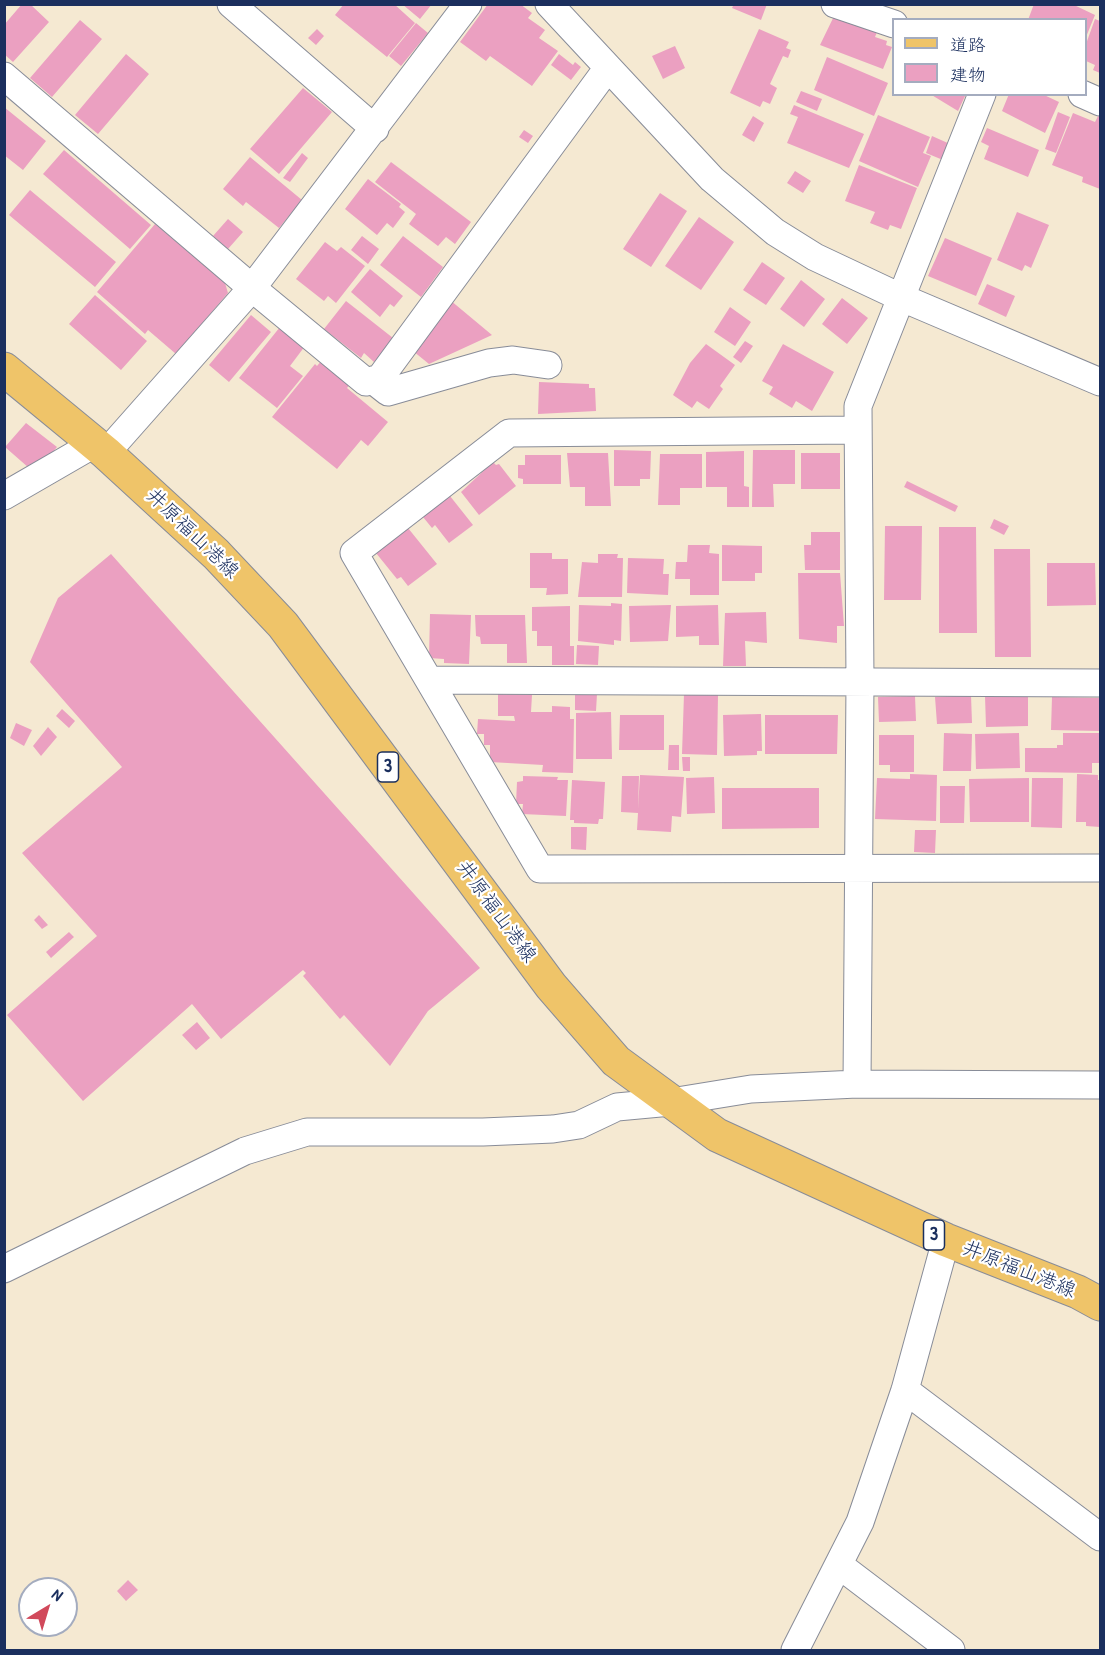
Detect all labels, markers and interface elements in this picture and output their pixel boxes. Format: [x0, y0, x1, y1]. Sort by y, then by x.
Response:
legend [892, 18, 1087, 96]
text: 道路 [950, 32, 986, 57]
text: 建物 [950, 62, 986, 87]
street label: 井原福山港線 [141, 484, 243, 584]
road number: 3 [378, 752, 398, 782]
street label: 井原福山港線 [451, 856, 541, 968]
road number: 3 [924, 1220, 944, 1250]
street label: 井原福山港線 [959, 1236, 1079, 1304]
north arrow [18, 1577, 78, 1637]
text: N [48, 1583, 68, 1606]

